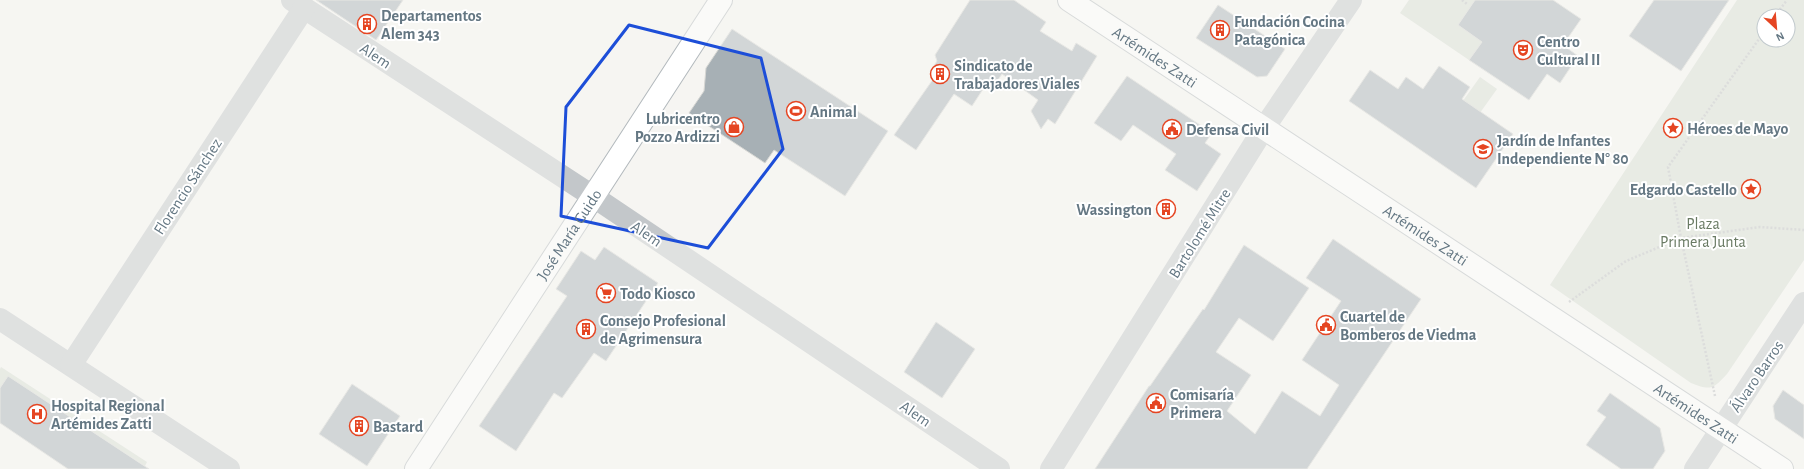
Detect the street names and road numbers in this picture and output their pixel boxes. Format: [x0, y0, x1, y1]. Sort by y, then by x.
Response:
street label: Artémides Zatti [1109, 24, 1200, 91]
street label: Alem [357, 40, 394, 72]
street label: Florencio Sánchez [151, 135, 225, 237]
street label: José María Guido [534, 186, 605, 283]
street label: Bartolomé Mitre [1166, 186, 1234, 281]
street label: Artémides Zatti [1380, 202, 1470, 269]
street label: Alem [628, 218, 665, 250]
street label: Álvaro Barros [1725, 337, 1787, 415]
street label: Artémides Zatti [1651, 380, 1741, 447]
street label: Alem [897, 398, 934, 430]

